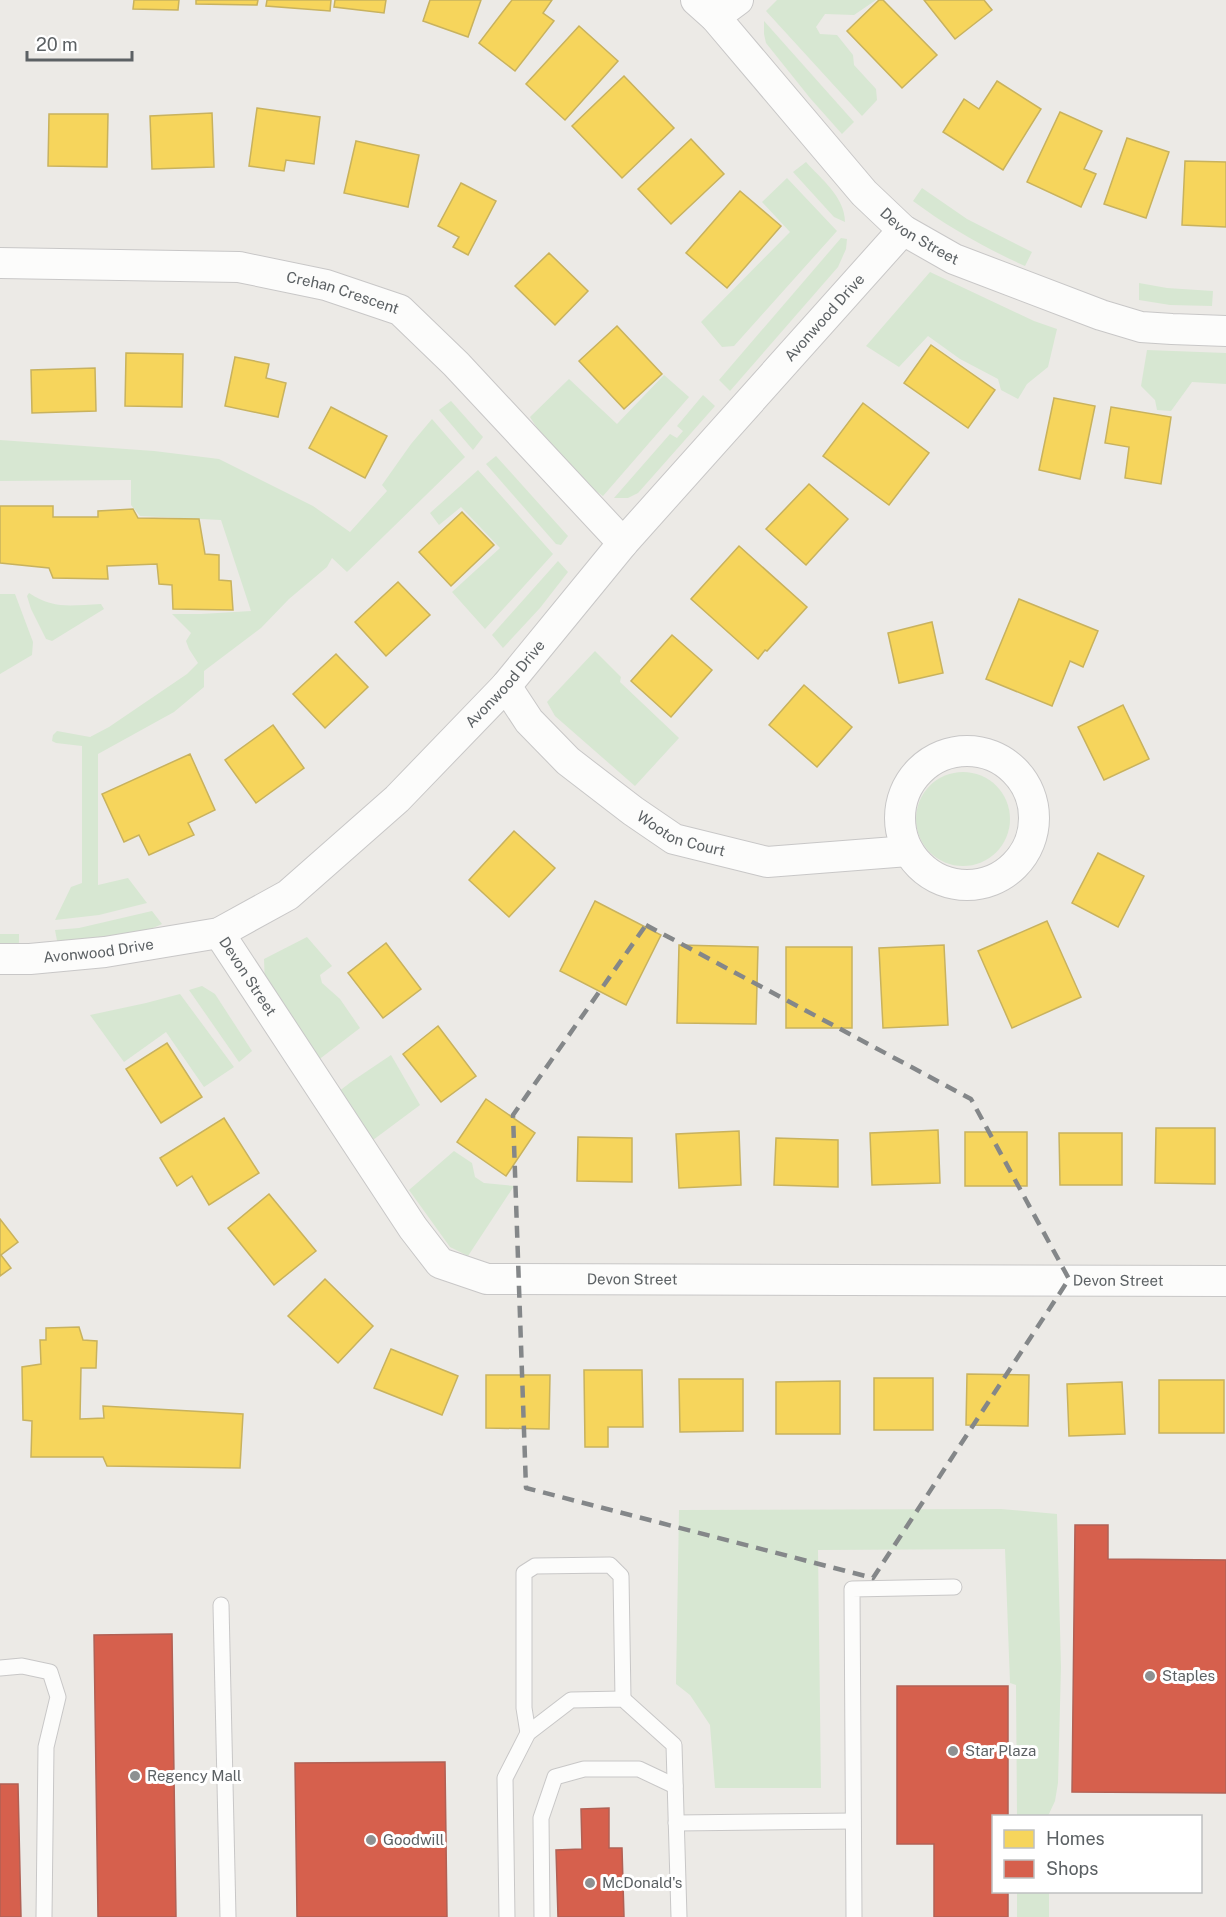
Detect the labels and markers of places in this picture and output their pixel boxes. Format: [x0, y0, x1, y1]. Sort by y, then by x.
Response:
place label: Staples [1162, 1667, 1215, 1684]
marker: Staples [1143, 1669, 1157, 1683]
place label: Star Plaza [965, 1742, 1036, 1759]
marker: Star Plaza [946, 1744, 960, 1758]
place label: Regency Mall [147, 1767, 242, 1784]
marker: Regency Mall [128, 1769, 142, 1783]
place label: Goodwill [383, 1831, 444, 1848]
marker: Goodwill [364, 1833, 378, 1847]
place label: McDonald's [602, 1874, 682, 1891]
marker: McDonald's [583, 1876, 597, 1890]

